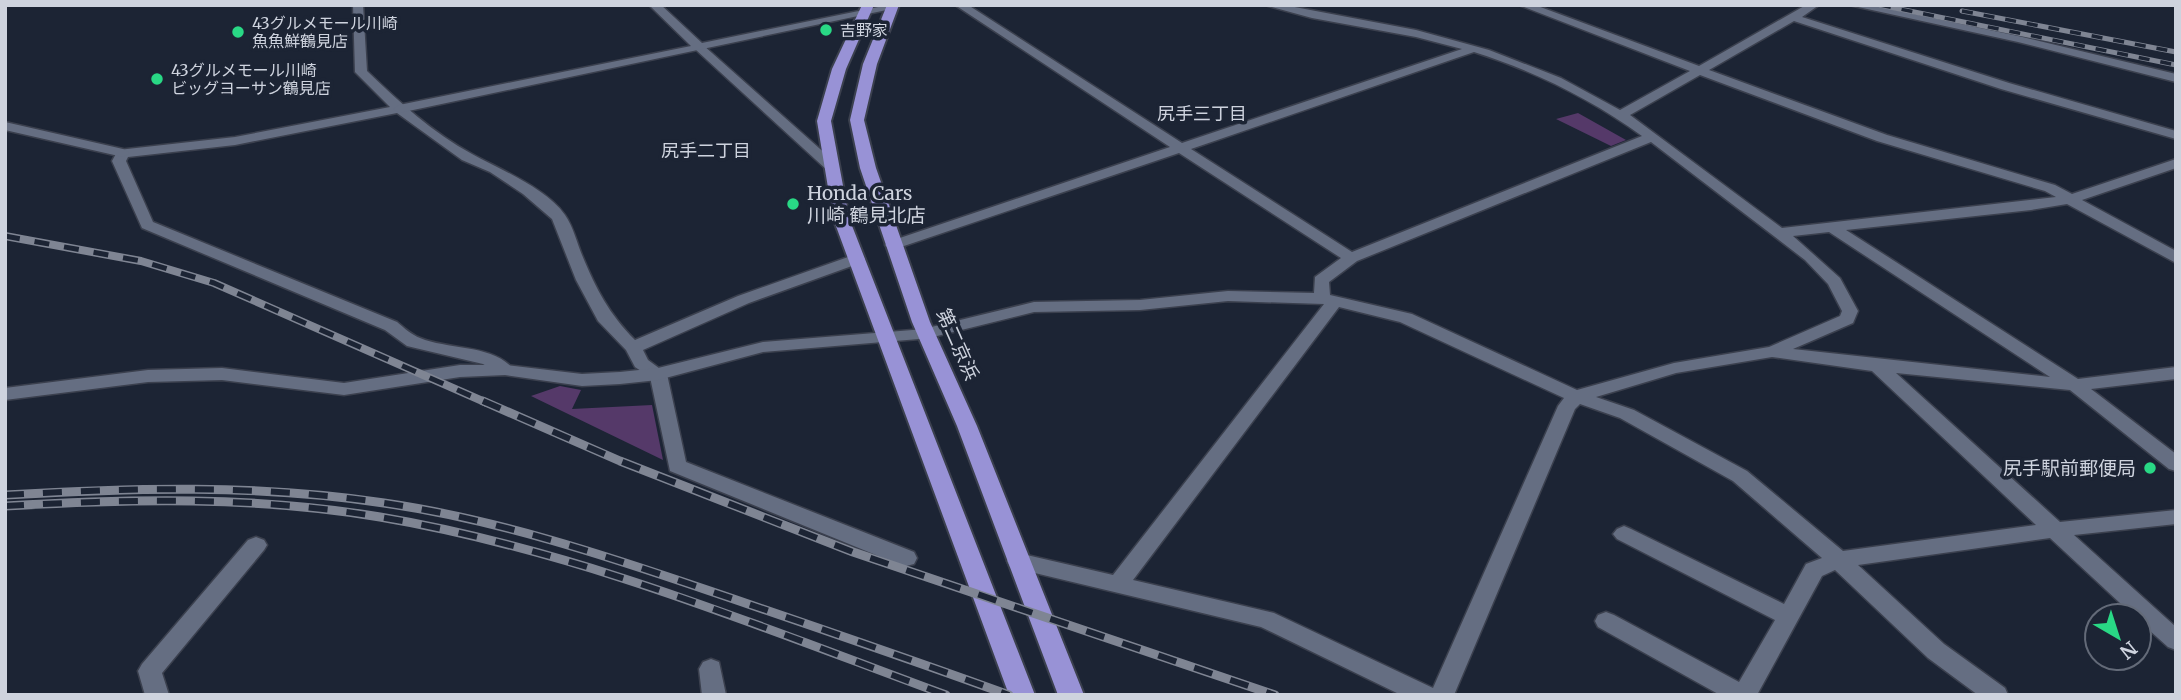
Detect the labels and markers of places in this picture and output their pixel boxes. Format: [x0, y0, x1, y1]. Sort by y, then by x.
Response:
place label: 43グルメモール川崎 魚魚鮮鶴見店 [252, 13, 398, 51]
place label: 吉野家 [840, 20, 888, 40]
marker: 吉野家 [818, 22, 834, 38]
marker: 43グルメモール川崎 魚魚鮮鶴見店 [230, 24, 246, 40]
place label: 43グルメモール川崎 ビッグヨーサン鶴見店 [171, 60, 331, 98]
marker: 43グルメモール川崎 ビッグヨーサン鶴見店 [149, 71, 165, 87]
place label: Honda Cars 川崎 鶴見北店 [807, 181, 926, 227]
marker: Honda Cars 川崎 鶴見北店 [785, 196, 801, 212]
place label: 尻手駅前郵便局 [2003, 456, 2136, 480]
marker: 尻手駅前郵便局 [2142, 460, 2158, 476]

